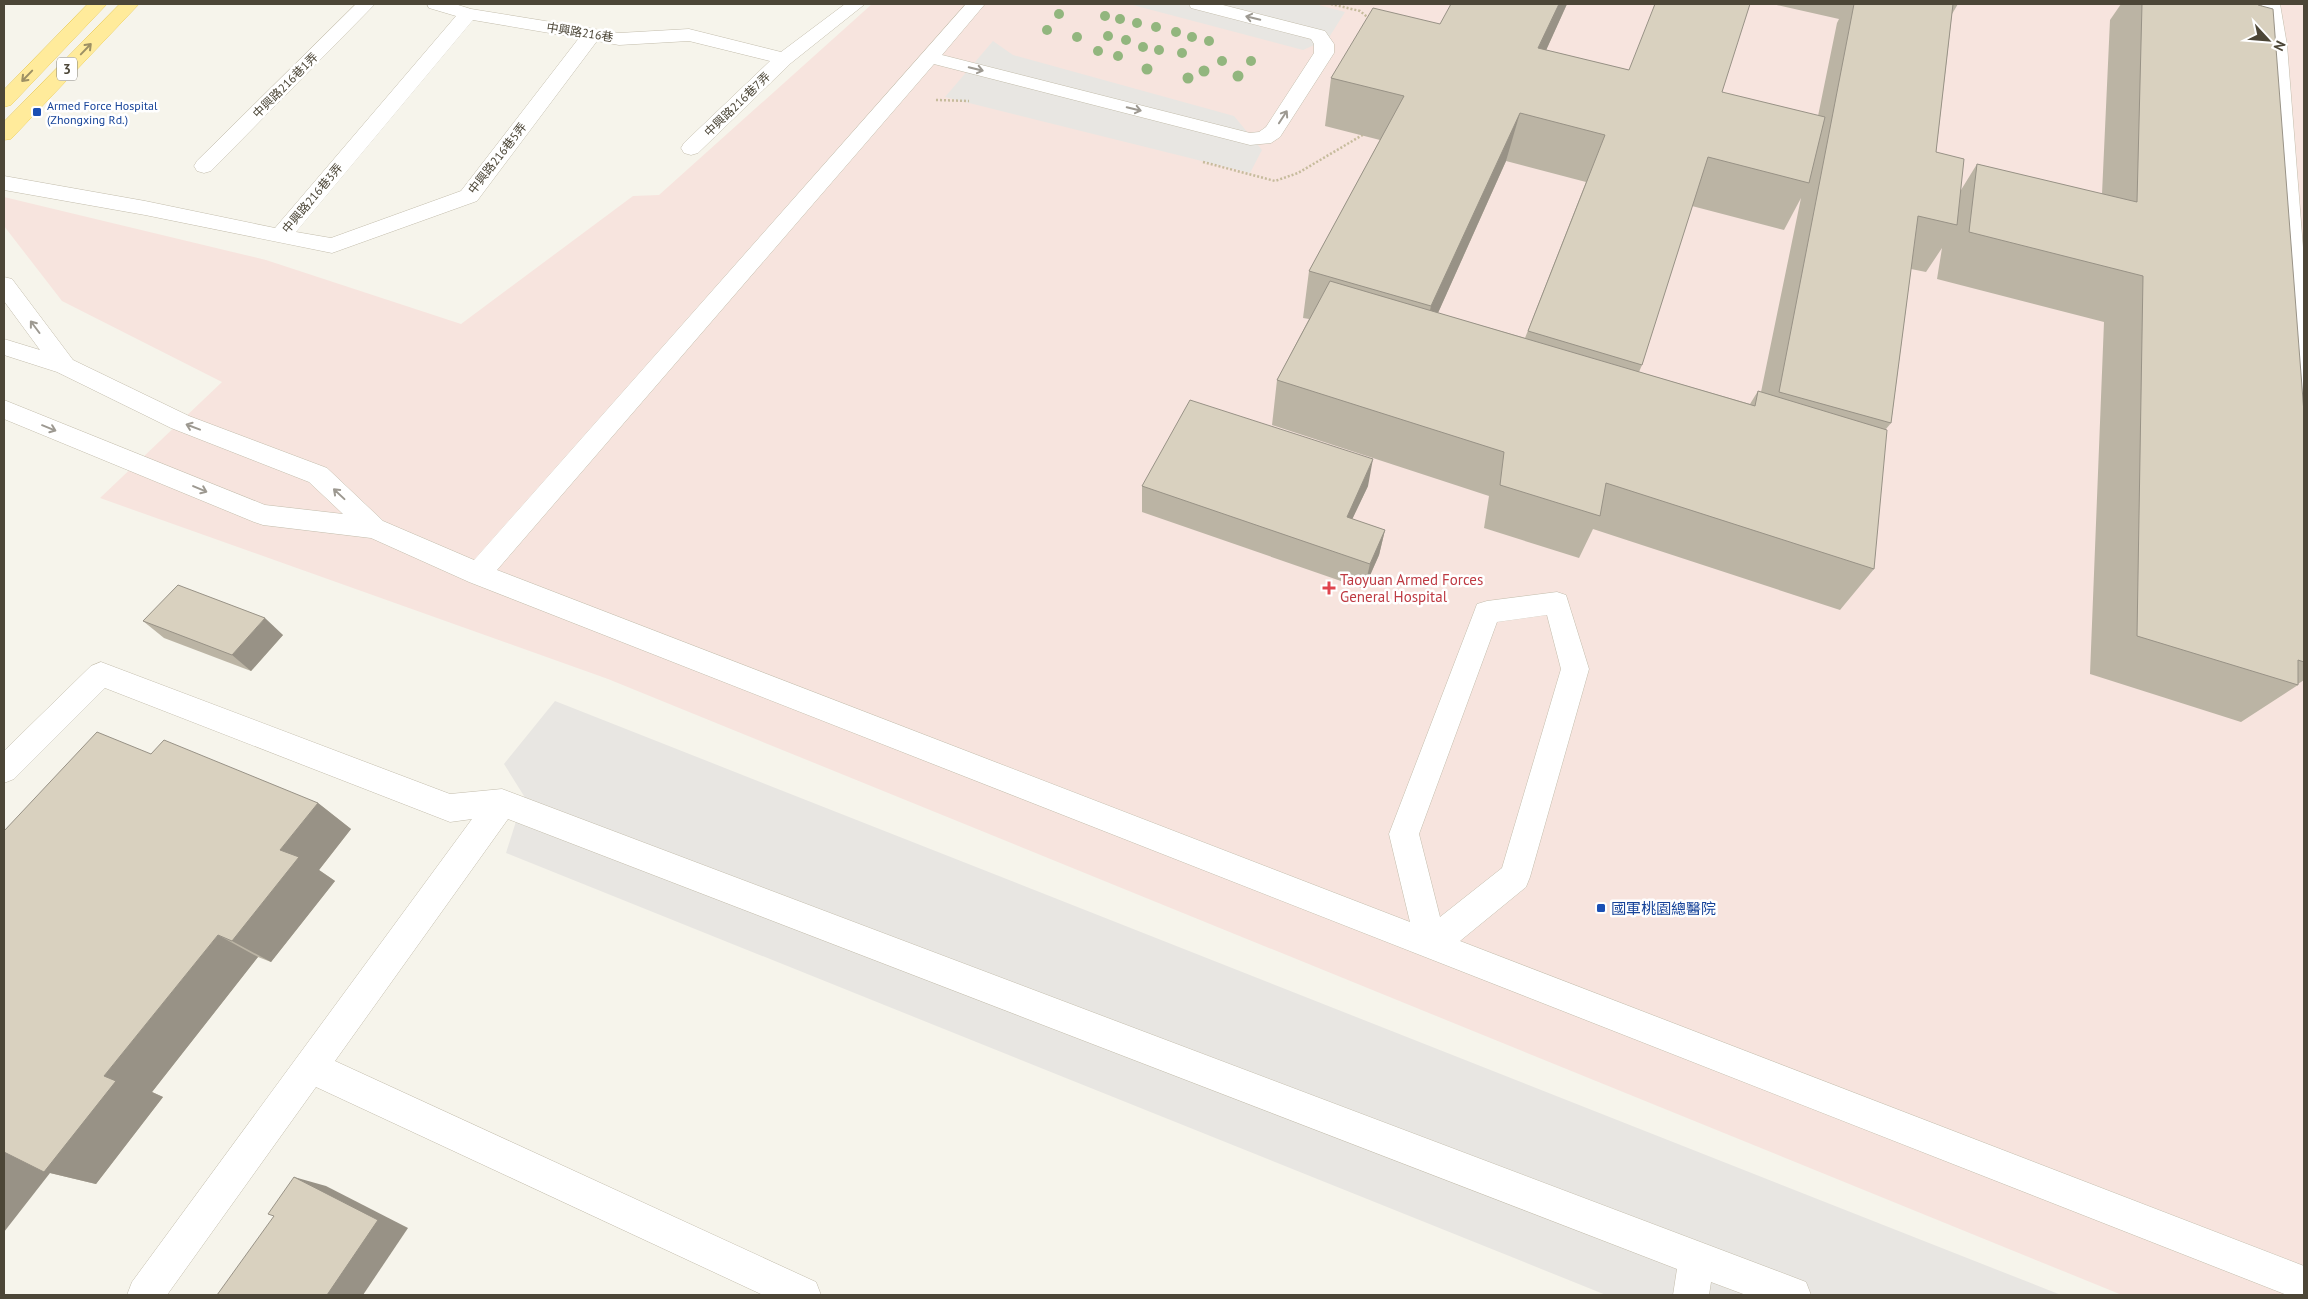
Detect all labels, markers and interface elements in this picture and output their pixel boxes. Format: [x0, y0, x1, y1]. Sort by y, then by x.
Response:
one-way arrow [1246, 13, 1262, 22]
north arrow [2243, 15, 2293, 65]
street label: 中興路216巷 [545, 19, 615, 45]
text: N [2270, 38, 2290, 54]
one-way arrow [80, 43, 92, 55]
street label: 中興路216巷1弄 [249, 49, 321, 121]
road number: 3 [57, 58, 77, 80]
one-way arrow [968, 65, 984, 74]
street label: 中興路216巷7弄 [701, 69, 773, 139]
one-way arrow [21, 70, 33, 83]
place label: Armed Force Hospital (Zhongxing Rd.) [47, 98, 158, 127]
one-way arrow [1125, 105, 1141, 114]
marker: Armed Force Hospital (Zhongxing Rd.) [31, 106, 43, 118]
one-way arrow [1277, 110, 1288, 124]
street label: 中興路216巷5弄 [465, 119, 529, 197]
street label: 中興路216巷3弄 [279, 160, 345, 236]
one-way arrow [30, 321, 41, 334]
one-way arrow [186, 422, 201, 431]
one-way arrow [41, 423, 56, 433]
one-way arrow [192, 484, 207, 494]
one-way arrow [333, 488, 345, 500]
place label: Taoyuan Armed Forces General Hospital [1340, 570, 1483, 606]
marker: Taoyuan Armed Forces General Hospital [1322, 581, 1336, 595]
place label: 國軍桃園總醫院 [1611, 899, 1716, 918]
marker: 國軍桃園總醫院 [1595, 902, 1607, 914]

